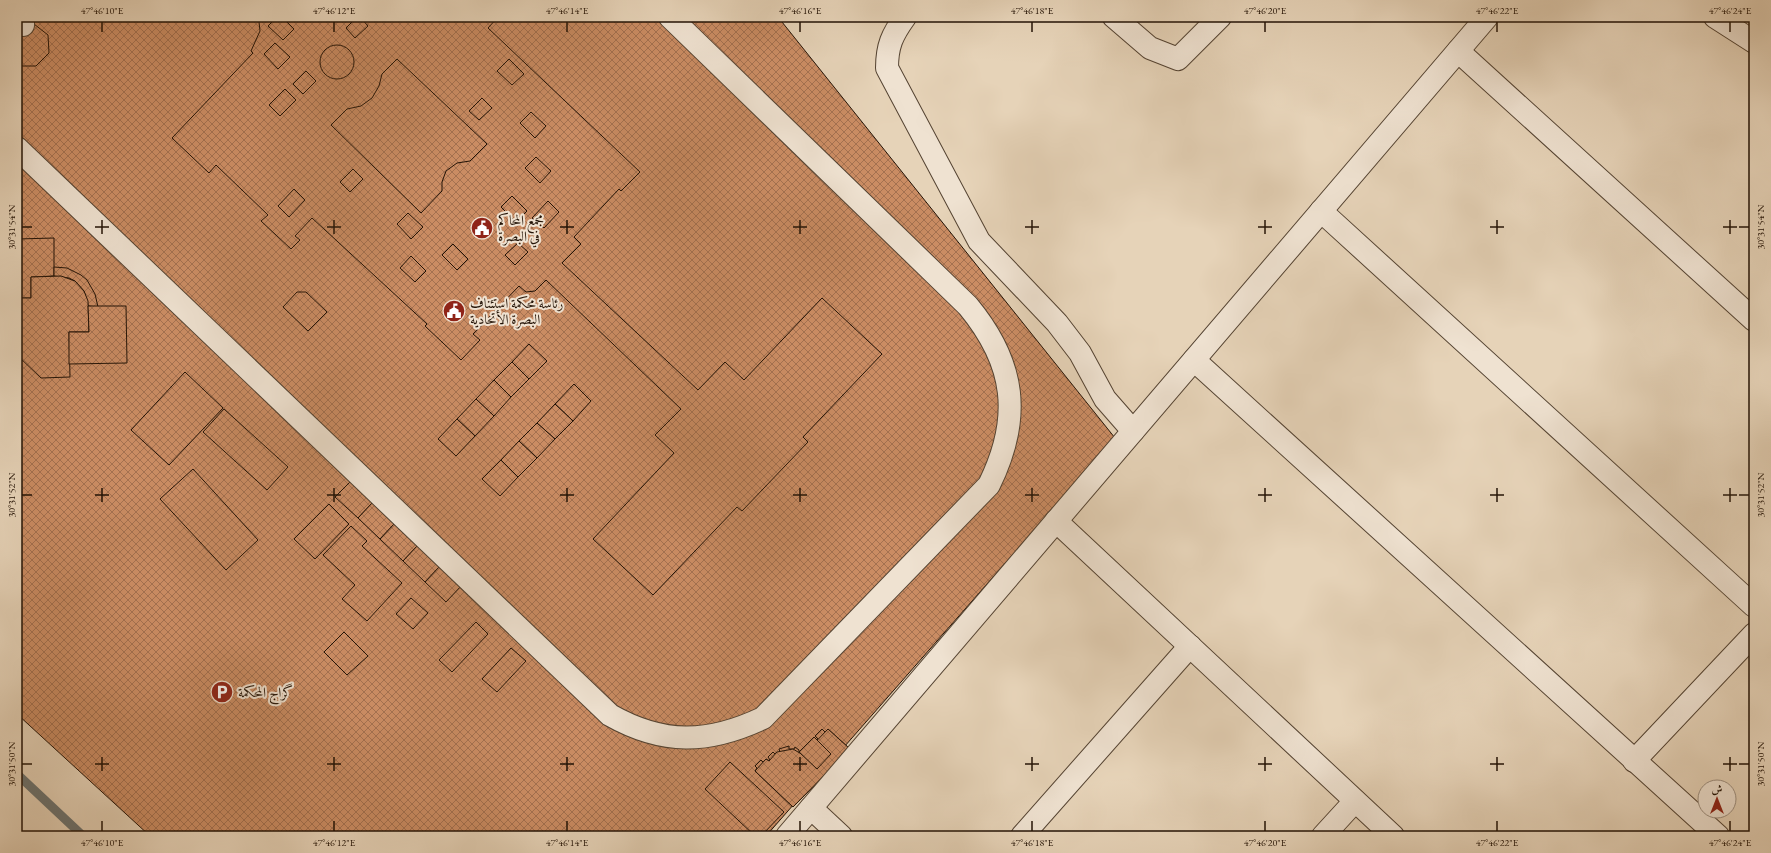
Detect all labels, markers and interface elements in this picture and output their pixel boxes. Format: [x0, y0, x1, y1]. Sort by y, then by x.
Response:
text: 47°46'10"E [81, 4, 124, 17]
text: 47°46'12"E [313, 4, 356, 17]
text: 47°46'14"E [546, 4, 589, 17]
text: 47°46'16"E [779, 4, 822, 17]
text: 47°46'18"E [1011, 4, 1054, 17]
text: 47°46'20"E [1244, 4, 1287, 17]
text: 47°46'22"E [1476, 4, 1519, 17]
text: 47°46'24"E [1709, 4, 1752, 17]
text: 30°31'54"N [5, 204, 18, 249]
text: 30°31'54"N [1754, 204, 1767, 249]
place label: مجمع المحاكم في البصرة [498, 211, 544, 248]
public building icon: مجمع المحاكم في البصرة [469, 215, 495, 241]
place label: رئاسة محكمة استئناف البصرة الأتحادية [470, 294, 563, 329]
public building icon: رئاسة محكمة استئناف البصرة الأتحادية [441, 298, 467, 324]
text: 30°31'52"N [5, 472, 18, 517]
text: 30°31'52"N [1754, 472, 1767, 517]
parking icon: گراج المحكمة [209, 679, 235, 705]
place label: گراج المحكمة [238, 683, 293, 705]
text: 30°31'50"N [5, 741, 18, 786]
text: 30°31'50"N [1754, 741, 1767, 786]
north arrow [1697, 779, 1737, 819]
text: ش [1712, 782, 1723, 796]
text: 47°46'10"E [81, 836, 124, 849]
text: 47°46'12"E [313, 836, 356, 849]
text: 47°46'14"E [546, 836, 589, 849]
text: 47°46'16"E [779, 836, 822, 849]
text: 47°46'18"E [1011, 836, 1054, 849]
text: 47°46'20"E [1244, 836, 1287, 849]
text: 47°46'22"E [1476, 836, 1519, 849]
text: 47°46'24"E [1709, 836, 1752, 849]

